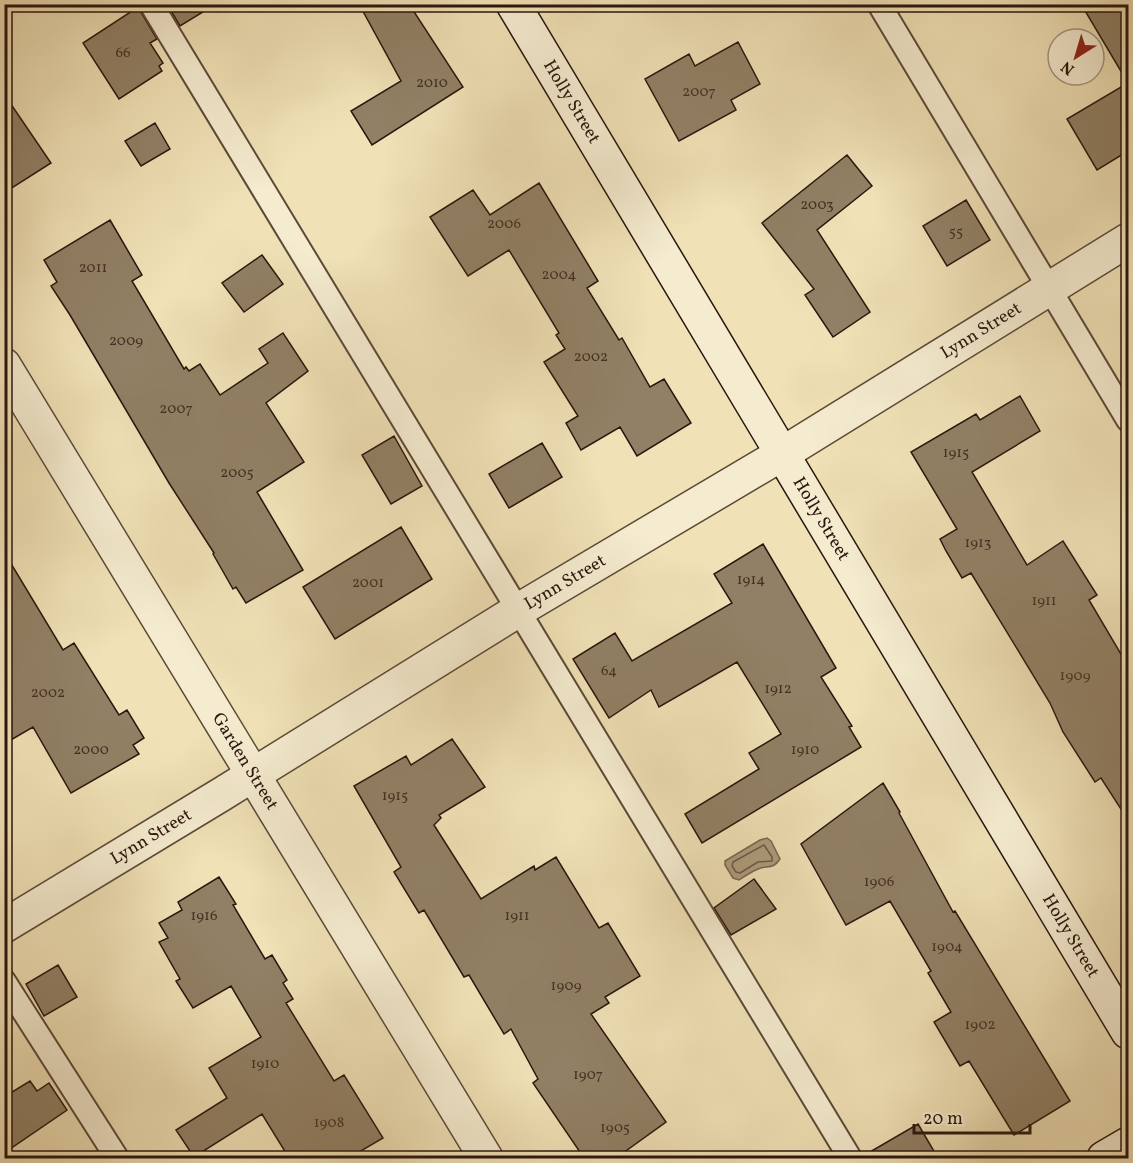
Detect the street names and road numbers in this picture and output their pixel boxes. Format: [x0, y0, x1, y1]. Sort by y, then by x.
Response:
street label: Holly Street [537, 55, 606, 148]
street label: Lynn Street [936, 296, 1026, 365]
street label: Holly Street [786, 472, 856, 566]
street label: Lynn Street [520, 549, 611, 616]
street label: Garden Street [206, 708, 284, 815]
street label: Lynn Street [106, 803, 196, 871]
street label: Holly Street [1036, 889, 1105, 983]

